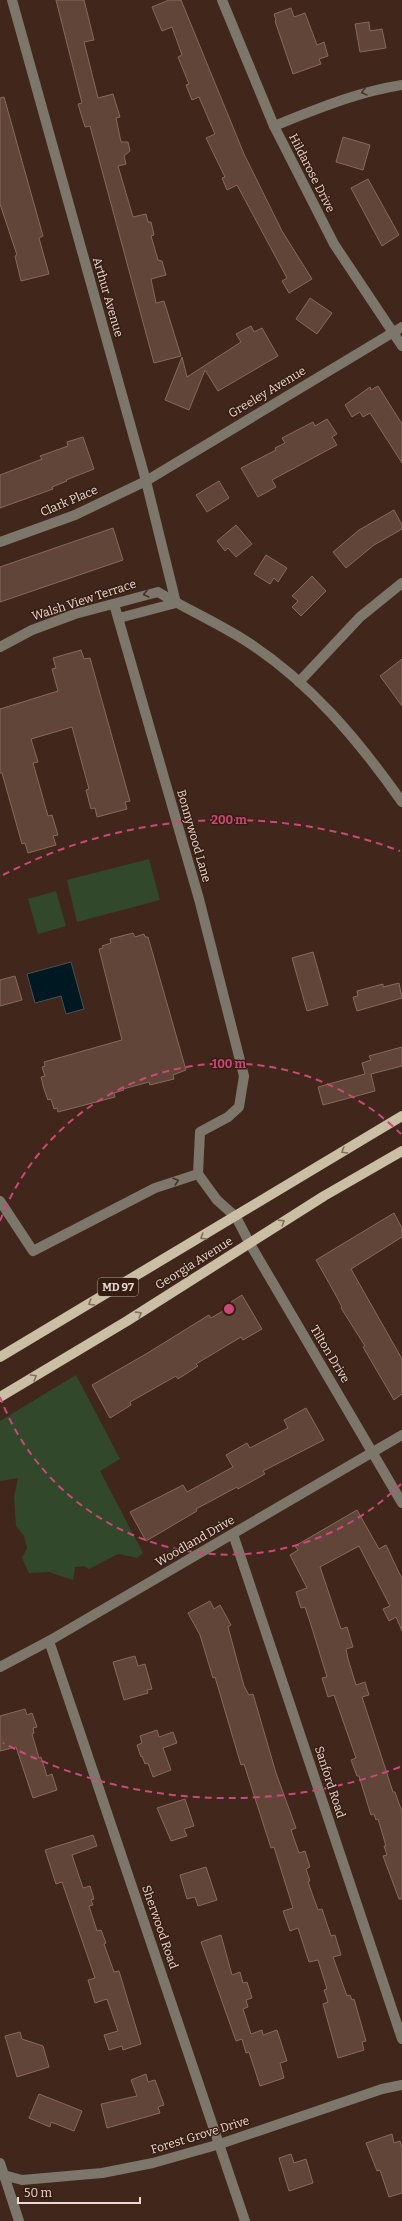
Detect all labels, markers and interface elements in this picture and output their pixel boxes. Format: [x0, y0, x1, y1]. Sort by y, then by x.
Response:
one-way arrow [360, 88, 367, 96]
street label: Hildarose Drive [286, 131, 338, 215]
street label: Arthur Avenue [90, 255, 126, 339]
street label: Greeley Avenue [226, 363, 308, 421]
street label: Clark Place [38, 483, 100, 519]
street label: Walsh View Terrace [30, 577, 138, 623]
one-way arrow [143, 590, 149, 598]
street label: Bonnywood Lane [174, 788, 214, 884]
text: 200 m [211, 813, 247, 827]
text: 100 m [212, 1057, 247, 1071]
one-way arrow [341, 1147, 348, 1154]
one-way arrow [173, 1178, 180, 1186]
one-way arrow [278, 1220, 285, 1227]
one-way arrow [200, 1232, 207, 1240]
street label: Georgia Avenue [153, 1234, 235, 1292]
road number: MD 97 [98, 1278, 138, 1296]
one-way arrow [88, 1299, 95, 1306]
centre of rings [222, 1302, 236, 1316]
one-way arrow [135, 1311, 142, 1318]
street label: Tilton Drive [307, 1323, 353, 1385]
one-way arrow [30, 1375, 37, 1382]
street label: Woodland Drive [153, 1513, 237, 1569]
street label: Sanford Road [312, 1744, 348, 1820]
street label: Sherwood Road [139, 1883, 181, 1971]
street label: Forest Grove Drive [149, 2113, 251, 2157]
scale bar [18, 2179, 140, 2205]
text: 50 m [24, 2186, 53, 2200]

